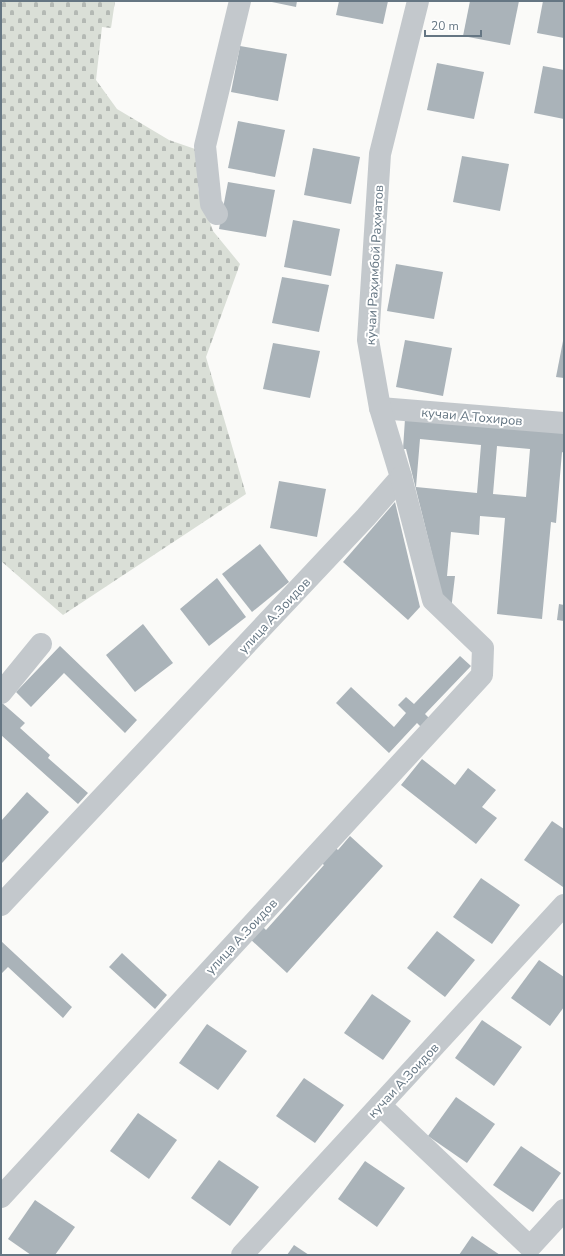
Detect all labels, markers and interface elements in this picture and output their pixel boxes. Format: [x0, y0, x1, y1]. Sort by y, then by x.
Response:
scale bar [425, 12, 481, 38]
text: 20 m [431, 18, 459, 34]
street label: кӯчаи Раҳимбой Раҳматов [362, 184, 388, 346]
street label: кучаи А.Тохиров [421, 404, 523, 430]
street label: улица А.Зоидов [235, 574, 315, 658]
street label: улица А.Зоидов [202, 895, 282, 979]
street label: кучаи А.Зоидов [364, 1039, 443, 1122]

